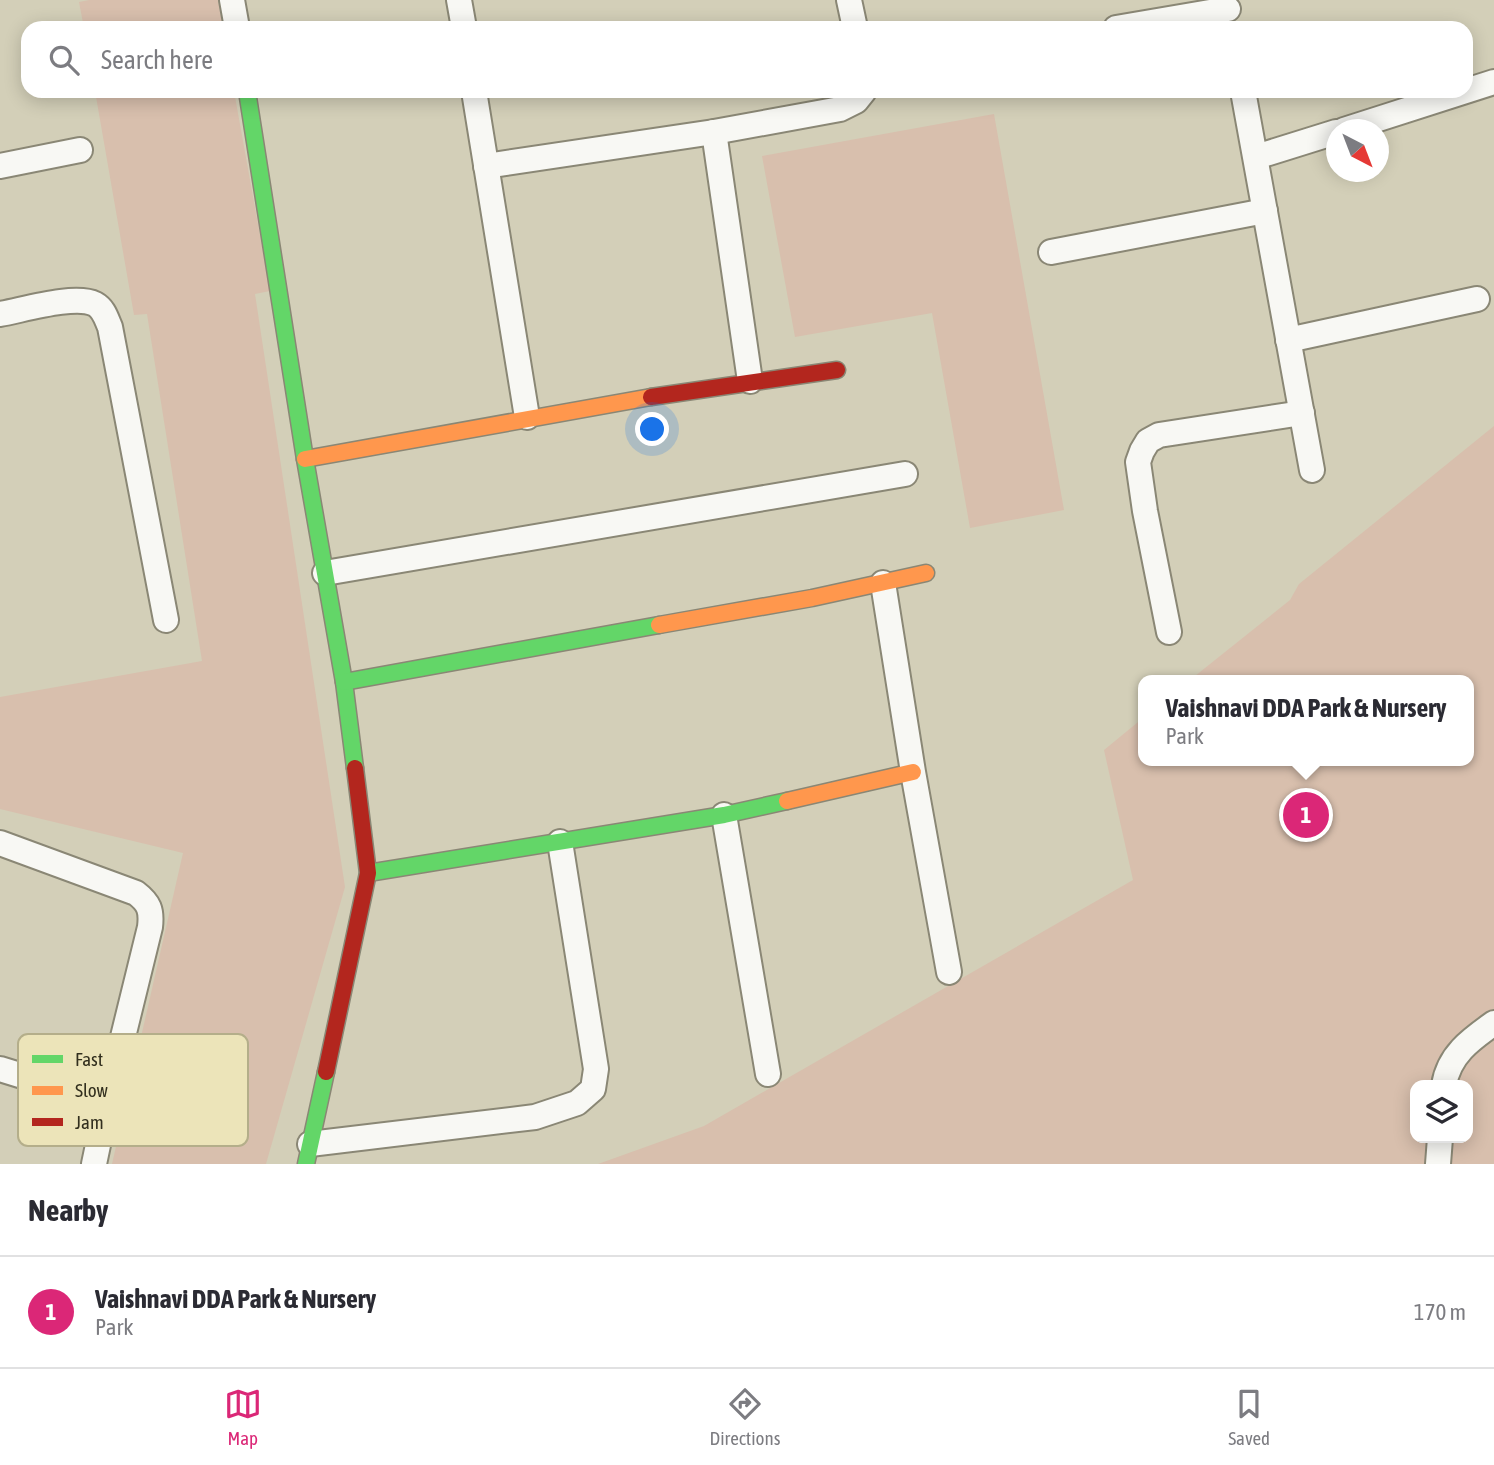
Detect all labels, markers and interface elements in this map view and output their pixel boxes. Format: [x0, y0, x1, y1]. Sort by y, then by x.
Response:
search box [21, 21, 1473, 98]
icon: search [45, 41, 83, 79]
text: Search here [101, 45, 213, 75]
north arrow [1326, 119, 1389, 182]
your location [635, 412, 669, 446]
popup [1138, 675, 1474, 766]
text: Vaishnavi DDA Park & Nursery [1165, 693, 1447, 723]
text: Park [1165, 723, 1204, 749]
pin: 1 [1283, 789, 1329, 841]
legend [18, 1034, 248, 1146]
text: Fast [75, 1048, 103, 1070]
text: Slow [75, 1079, 109, 1101]
map controls [1410, 1080, 1473, 1143]
button: layers [1410, 1080, 1473, 1143]
text: Jam [75, 1111, 104, 1133]
text: Nearby [28, 1193, 108, 1227]
text: Vaishnavi DDA Park & Nursery [95, 1284, 376, 1314]
text: 1 [46, 1299, 56, 1325]
text: 170 m [1414, 1299, 1466, 1325]
text: Park [95, 1314, 133, 1340]
tab: Map [224, 1385, 262, 1449]
tab: Directions [710, 1385, 780, 1449]
tab: Saved [1228, 1385, 1270, 1449]

